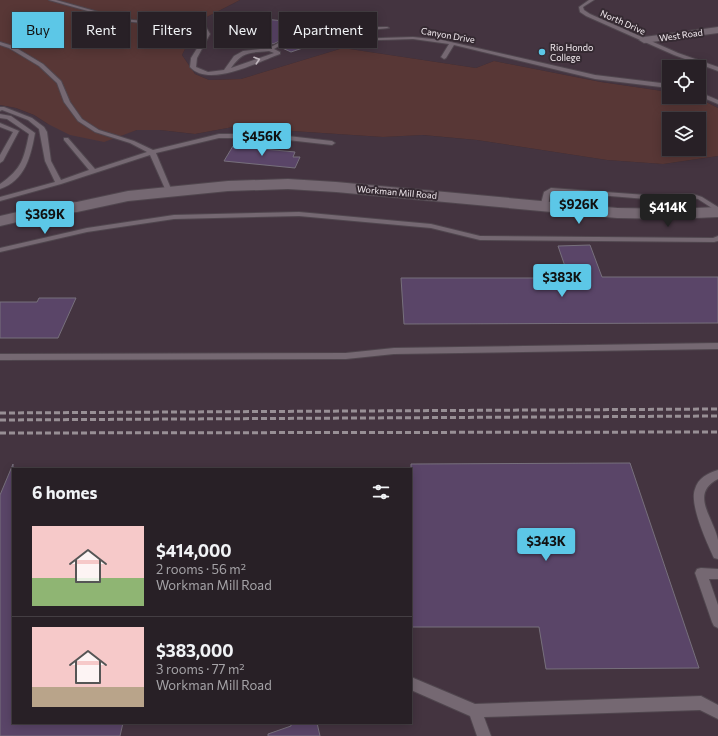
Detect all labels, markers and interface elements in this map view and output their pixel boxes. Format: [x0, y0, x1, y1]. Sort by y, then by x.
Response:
street label: North Drive [599, 7, 647, 37]
chip: Buy [12, 12, 64, 48]
chip: Rent [72, 12, 130, 48]
chip: Filters [138, 12, 206, 48]
chip: New [214, 12, 271, 48]
chip: Apartment [279, 12, 377, 48]
street label: Canyon Drive [420, 25, 476, 45]
street label: West Road [659, 27, 703, 43]
place label: Rio Hondo College [550, 42, 593, 63]
marker: Rio Hondo College [537, 47, 547, 57]
one-way arrow [254, 56, 261, 65]
map controls [662, 60, 706, 156]
button: locate [662, 60, 706, 104]
button: layers [662, 112, 706, 156]
pin: $456K [234, 123, 290, 157]
text: $456K [242, 128, 282, 144]
street label: Workman Mill Road [357, 183, 437, 201]
pin: $926K [551, 191, 607, 225]
pin: $414K [640, 194, 696, 228]
text: $926K [559, 196, 599, 212]
text: $414K [649, 199, 687, 215]
pin: $369K [17, 201, 73, 235]
text: $369K [25, 206, 65, 222]
pin: $383K [534, 264, 590, 298]
text: $383K [542, 269, 582, 285]
icon: filters [370, 481, 392, 503]
text: 6 homes [32, 482, 97, 503]
pin: $343K [518, 528, 574, 562]
text: $343K [526, 533, 566, 549]
text: $414,000 [156, 540, 232, 561]
icon: home [64, 542, 112, 590]
text: 2 rooms · 56 m² [156, 561, 246, 577]
text: Workman Mill Road [156, 577, 272, 593]
text: $383,000 [156, 640, 234, 661]
icon: home [64, 643, 112, 691]
text: 3 rooms · 77 m² [156, 661, 245, 677]
text: Workman Mill Road [156, 677, 272, 693]

